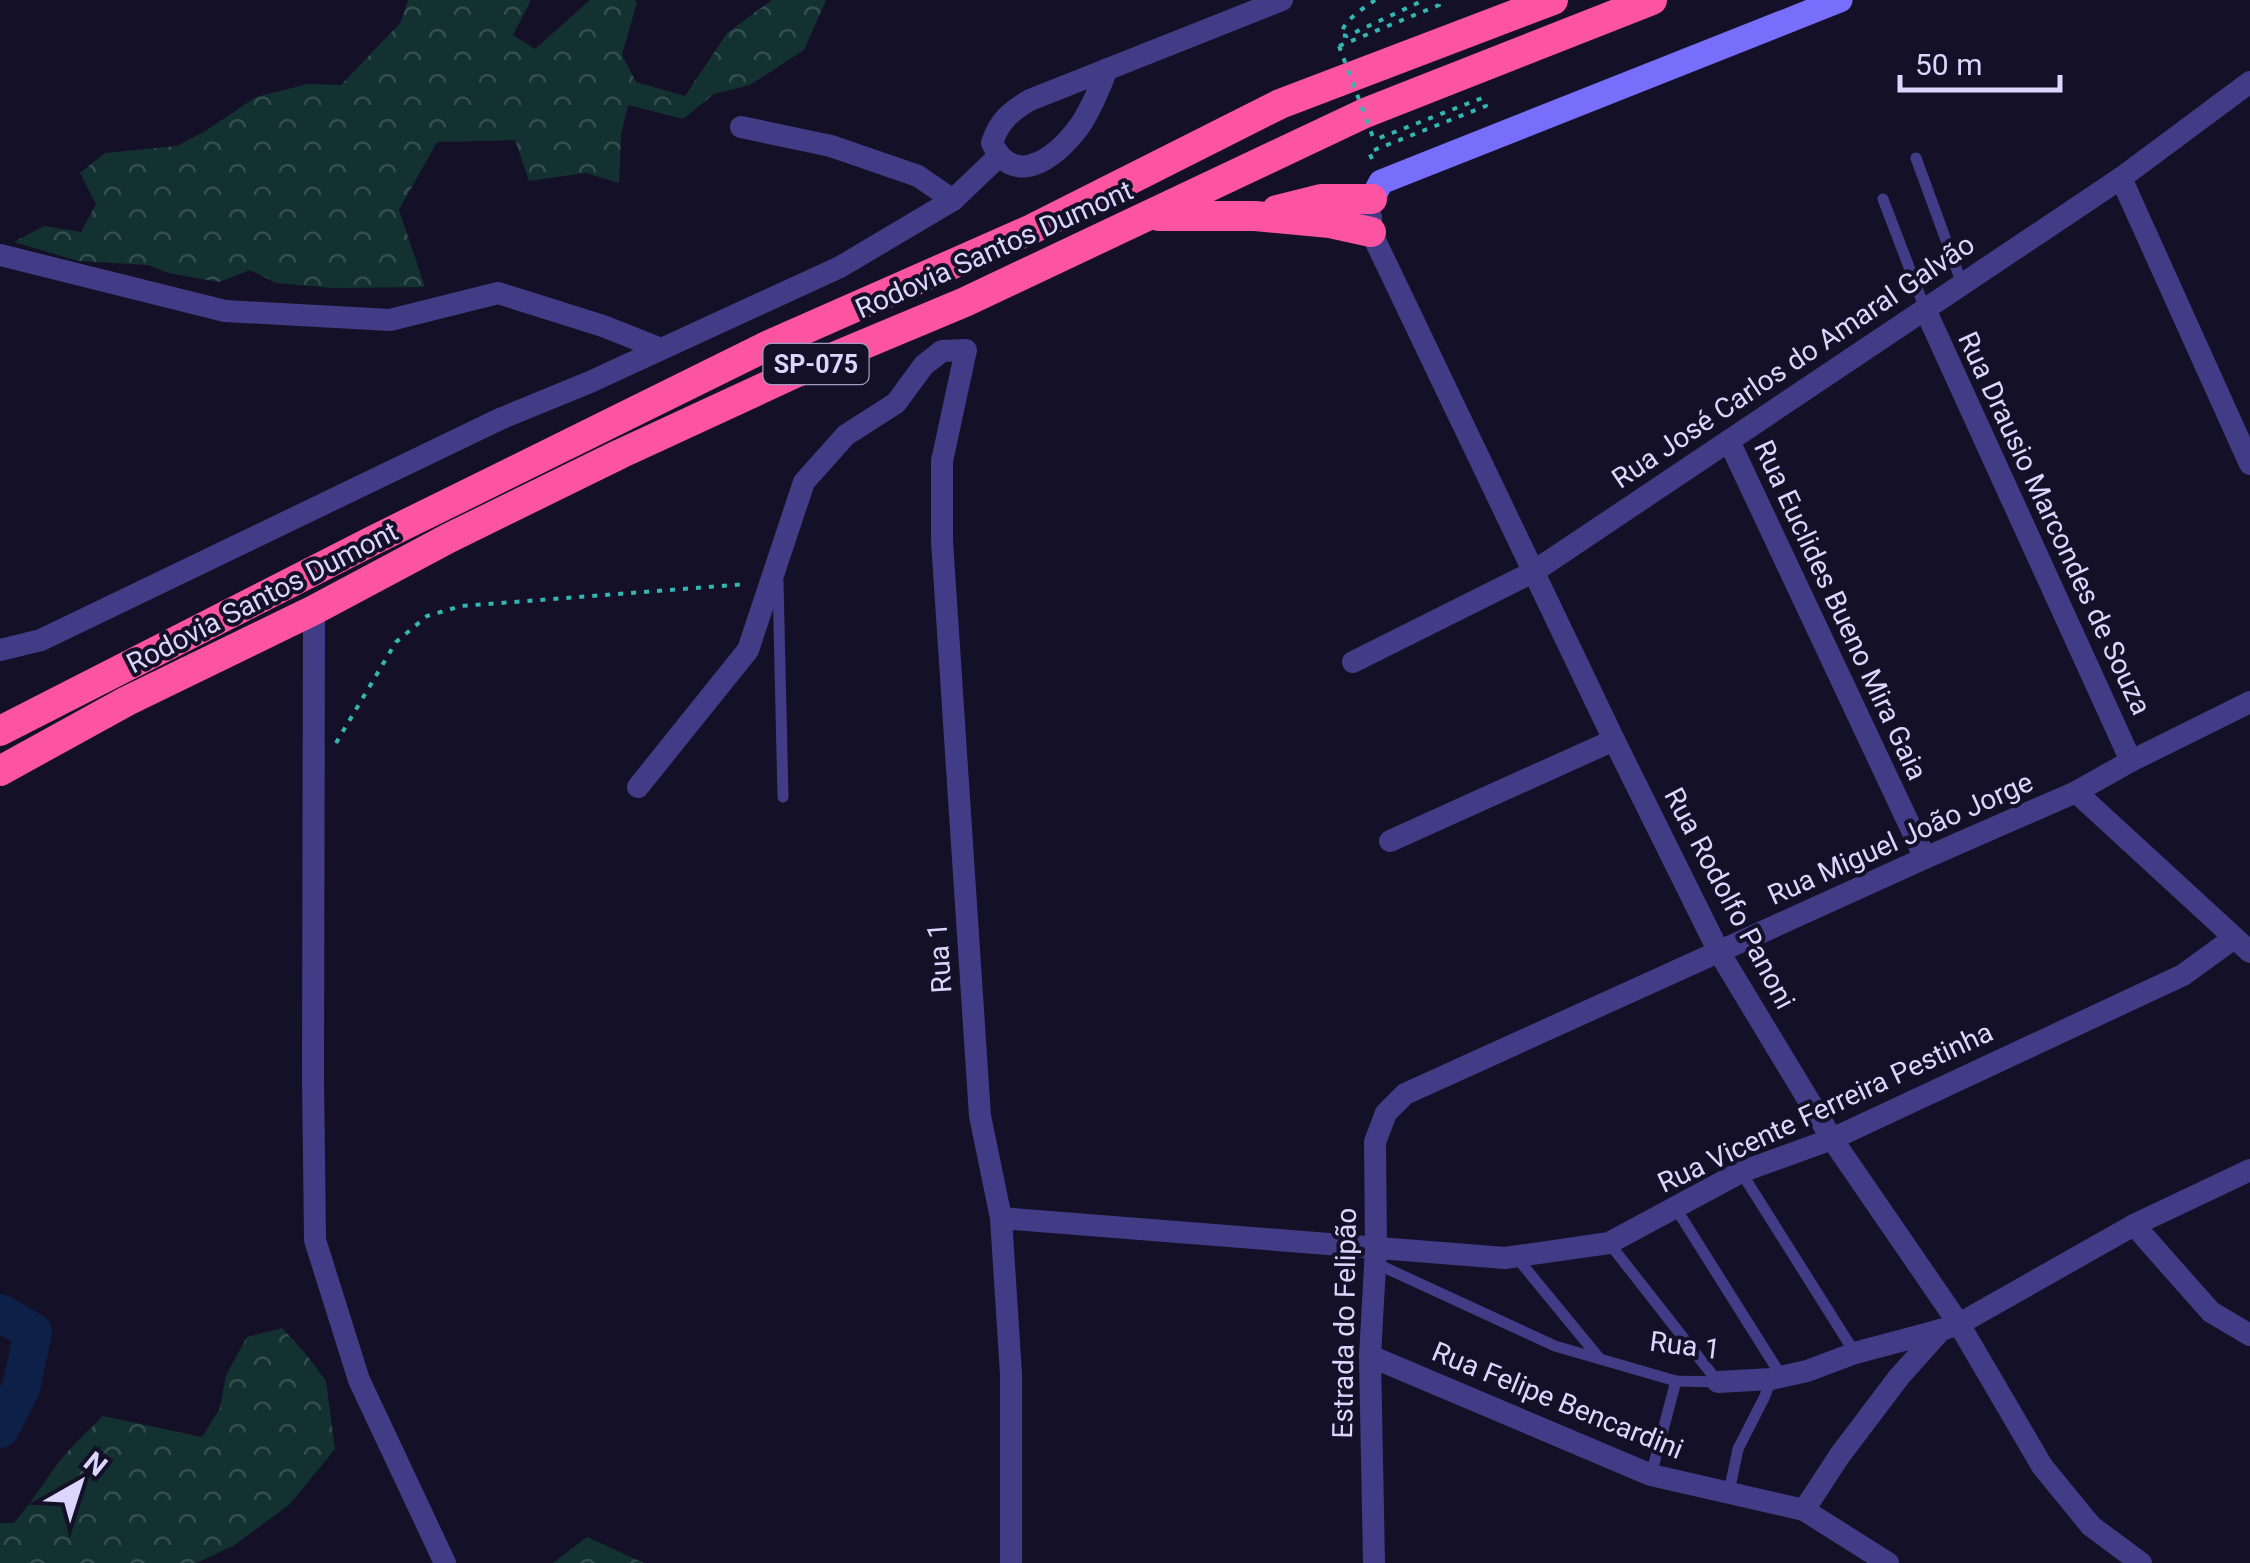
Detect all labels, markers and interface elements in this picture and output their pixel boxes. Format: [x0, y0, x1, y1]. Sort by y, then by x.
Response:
scale bar [1900, 30, 2060, 92]
text: 50 m [1915, 47, 1982, 82]
street label: Rodovia Santos Dumont [851, 173, 1138, 326]
street label: Rua José Carlos do Amaral Galvão [1606, 228, 1981, 495]
street label: Rua Drausio Marcondes de Souza [1951, 326, 2158, 720]
road number: SP-075 [764, 344, 868, 384]
street label: Rua Euclides Bueno Mira Gaia [1747, 435, 1934, 785]
street label: Rodovia Santos Dumont [121, 515, 403, 680]
street label: Rua Miguel João Jorge [1763, 765, 2038, 912]
street label: Rua Rodolfo Panoni [1657, 782, 1802, 1014]
street label: Rua 1 [921, 922, 958, 994]
street label: Rua Vicente Ferreira Pestinha [1652, 1015, 1998, 1200]
street label: Estrada do Felipão [1326, 1207, 1363, 1439]
street label: Rua 1 [1648, 1325, 1722, 1366]
street label: Rua Felipe Bencardini [1427, 1335, 1688, 1466]
north arrow [30, 1433, 130, 1533]
text: N [77, 1445, 113, 1483]

